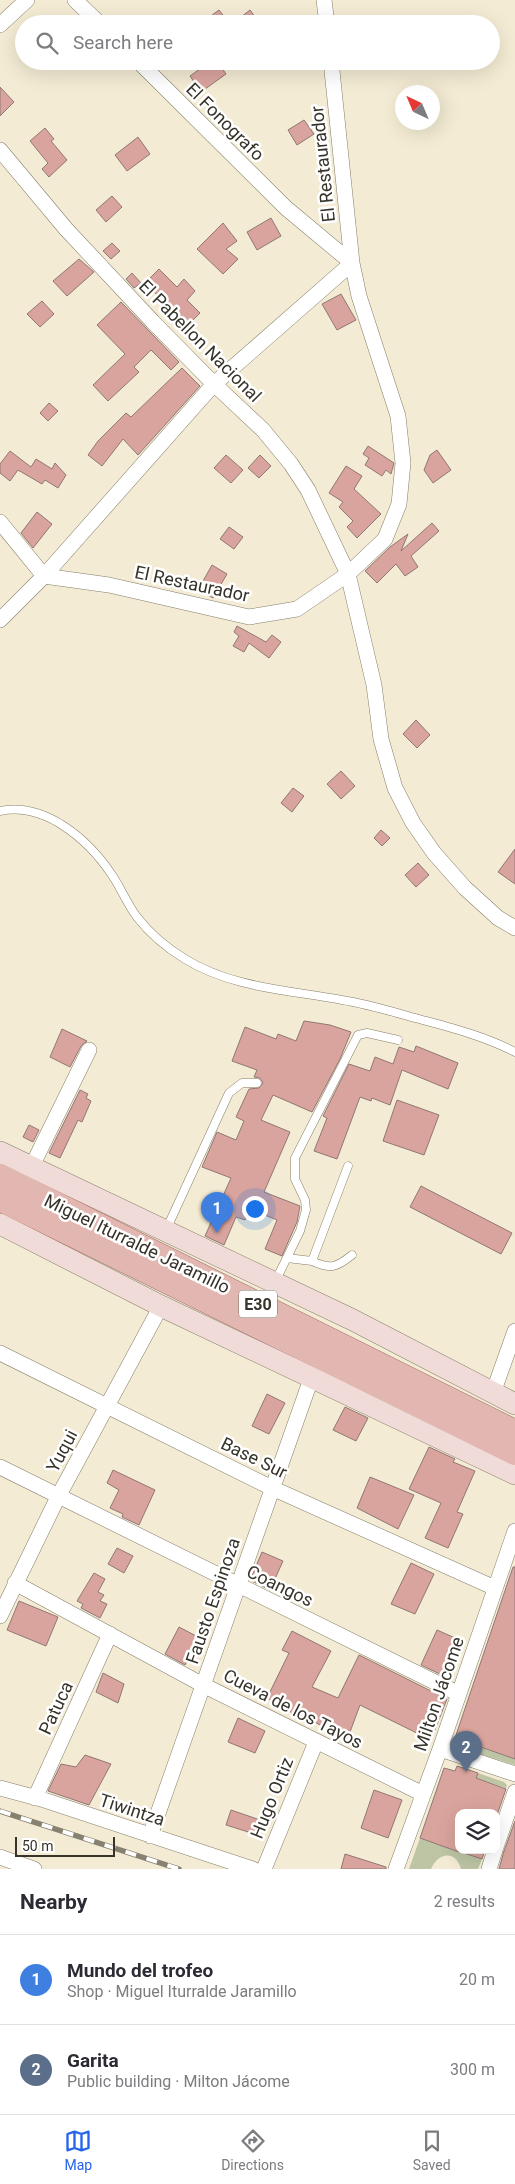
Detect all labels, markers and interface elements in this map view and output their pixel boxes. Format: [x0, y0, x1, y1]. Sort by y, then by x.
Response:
search box [15, 15, 500, 70]
icon: search [33, 29, 61, 57]
text: Search here [73, 31, 173, 54]
street label: El Fonografo [182, 78, 269, 165]
north arrow [395, 85, 440, 130]
street label: El Restaurador [306, 105, 339, 223]
street label: El Pabellon Nacional [135, 275, 266, 406]
street label: El Restaurador [133, 561, 251, 606]
street label: Miguel Iturralde Jaramillo [41, 1189, 233, 1298]
pin: 1 [201, 1192, 233, 1233]
your location [242, 1196, 268, 1222]
road number: E30 [239, 1290, 277, 1318]
street label: Yuqui [42, 1426, 81, 1476]
street label: Base Sur [218, 1433, 291, 1483]
street label: Fausto Espinoza [181, 1535, 244, 1667]
street label: Coangos [244, 1560, 317, 1611]
street label: Milton Jácome [409, 1634, 468, 1754]
street label: Cueva de los Tayos [220, 1664, 366, 1753]
street label: Patuca [34, 1678, 77, 1738]
pin: 2 [450, 1731, 482, 1772]
street label: Hugo Ortiz [246, 1754, 297, 1841]
street label: Tiwintza [97, 1789, 168, 1830]
map controls [455, 1809, 500, 1854]
button: layers [455, 1809, 500, 1854]
scale bar [15, 1834, 115, 1857]
text: 50 m [22, 1838, 54, 1854]
text: Nearby [20, 1890, 87, 1914]
text: 2 results [434, 1892, 495, 1911]
text: Mundo del trofeo [67, 1959, 213, 1982]
text: 1 [31, 1970, 41, 1989]
text: 20 m [459, 1970, 495, 1989]
text: Shop · Miguel Iturralde Jaramillo [67, 1982, 297, 2001]
text: Garita [67, 2049, 119, 2072]
text: 2 [31, 2060, 41, 2079]
text: 300 m [450, 2060, 495, 2079]
text: Public building · Milton Jácome [67, 2072, 290, 2091]
tab: Map [64, 2127, 92, 2173]
tab: Directions [221, 2127, 284, 2173]
tab: Saved [413, 2127, 451, 2173]

